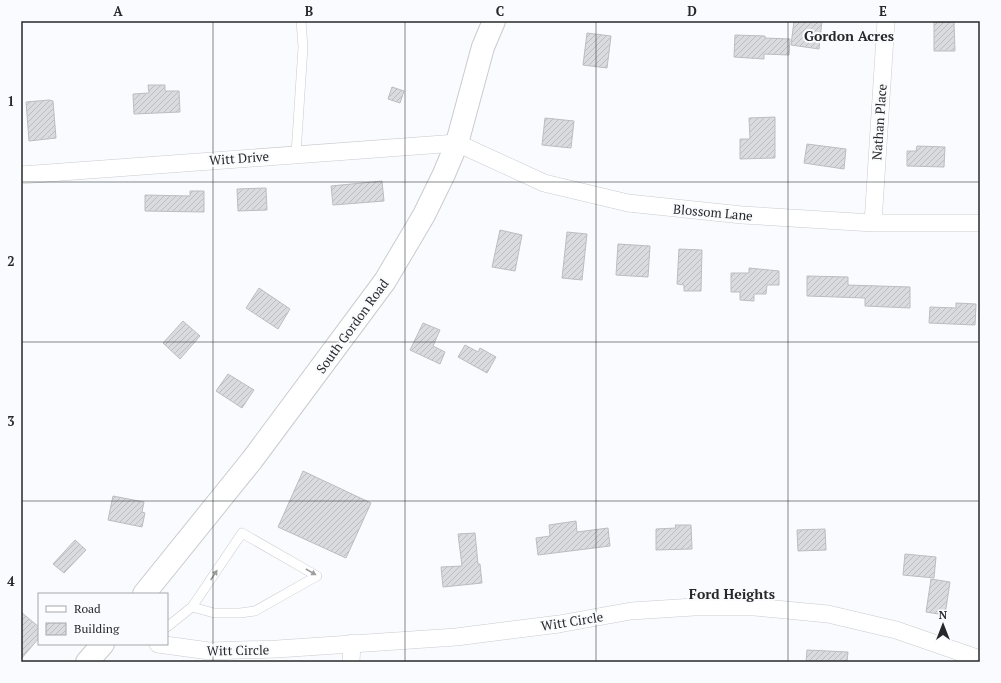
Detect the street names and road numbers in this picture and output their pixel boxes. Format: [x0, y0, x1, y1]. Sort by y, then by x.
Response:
street label: Nathan Place [867, 83, 891, 161]
street label: Witt Drive [209, 147, 269, 169]
street label: Blossom Lane [672, 200, 754, 224]
street label: South Gordon Road [312, 275, 392, 377]
street label: Witt Circle [540, 607, 604, 635]
street label: Witt Circle [207, 640, 269, 660]

